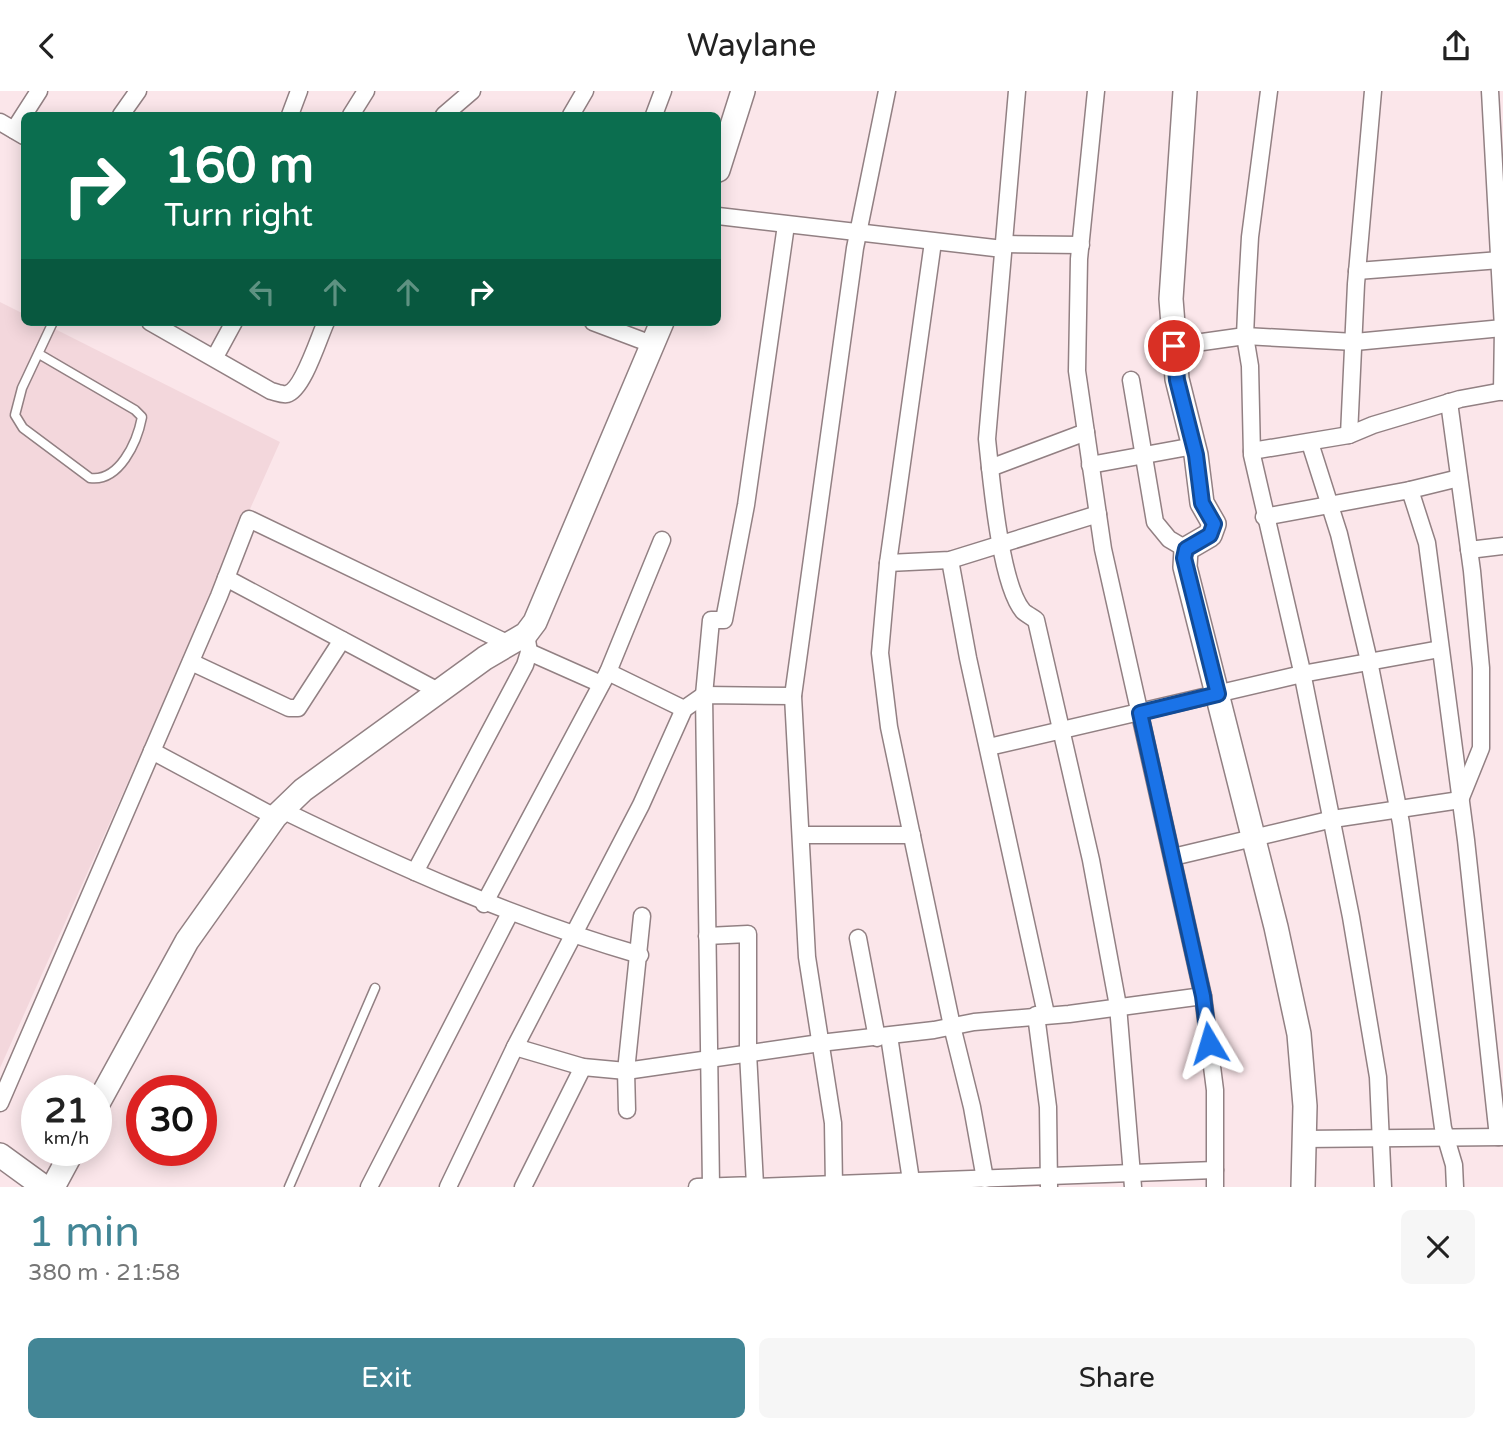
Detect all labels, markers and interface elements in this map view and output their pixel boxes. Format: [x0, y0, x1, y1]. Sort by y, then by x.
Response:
icon: back [28, 27, 66, 65]
text: Waylane [687, 27, 816, 65]
icon: share [1437, 27, 1475, 65]
text: 160 m [164, 137, 314, 196]
icon: right [49, 140, 140, 231]
text: Turn right [164, 197, 313, 235]
icon: left [243, 273, 281, 311]
icon: ahead [316, 273, 354, 311]
icon: ahead [389, 273, 427, 311]
icon: right [462, 273, 500, 311]
pin [1144, 316, 1204, 376]
icon: arrive [1155, 327, 1193, 365]
position arrow [1172, 1006, 1246, 1080]
speed limit sign: 30 [126, 1075, 217, 1166]
text: 21 [45, 1090, 88, 1132]
text: km/h [44, 1127, 89, 1149]
text: 1 min [28, 1207, 140, 1258]
button: close [1401, 1210, 1475, 1284]
text: 380 m · 21:58 [28, 1259, 180, 1287]
button: Exit [28, 1338, 745, 1418]
button: Share [759, 1338, 1475, 1418]

